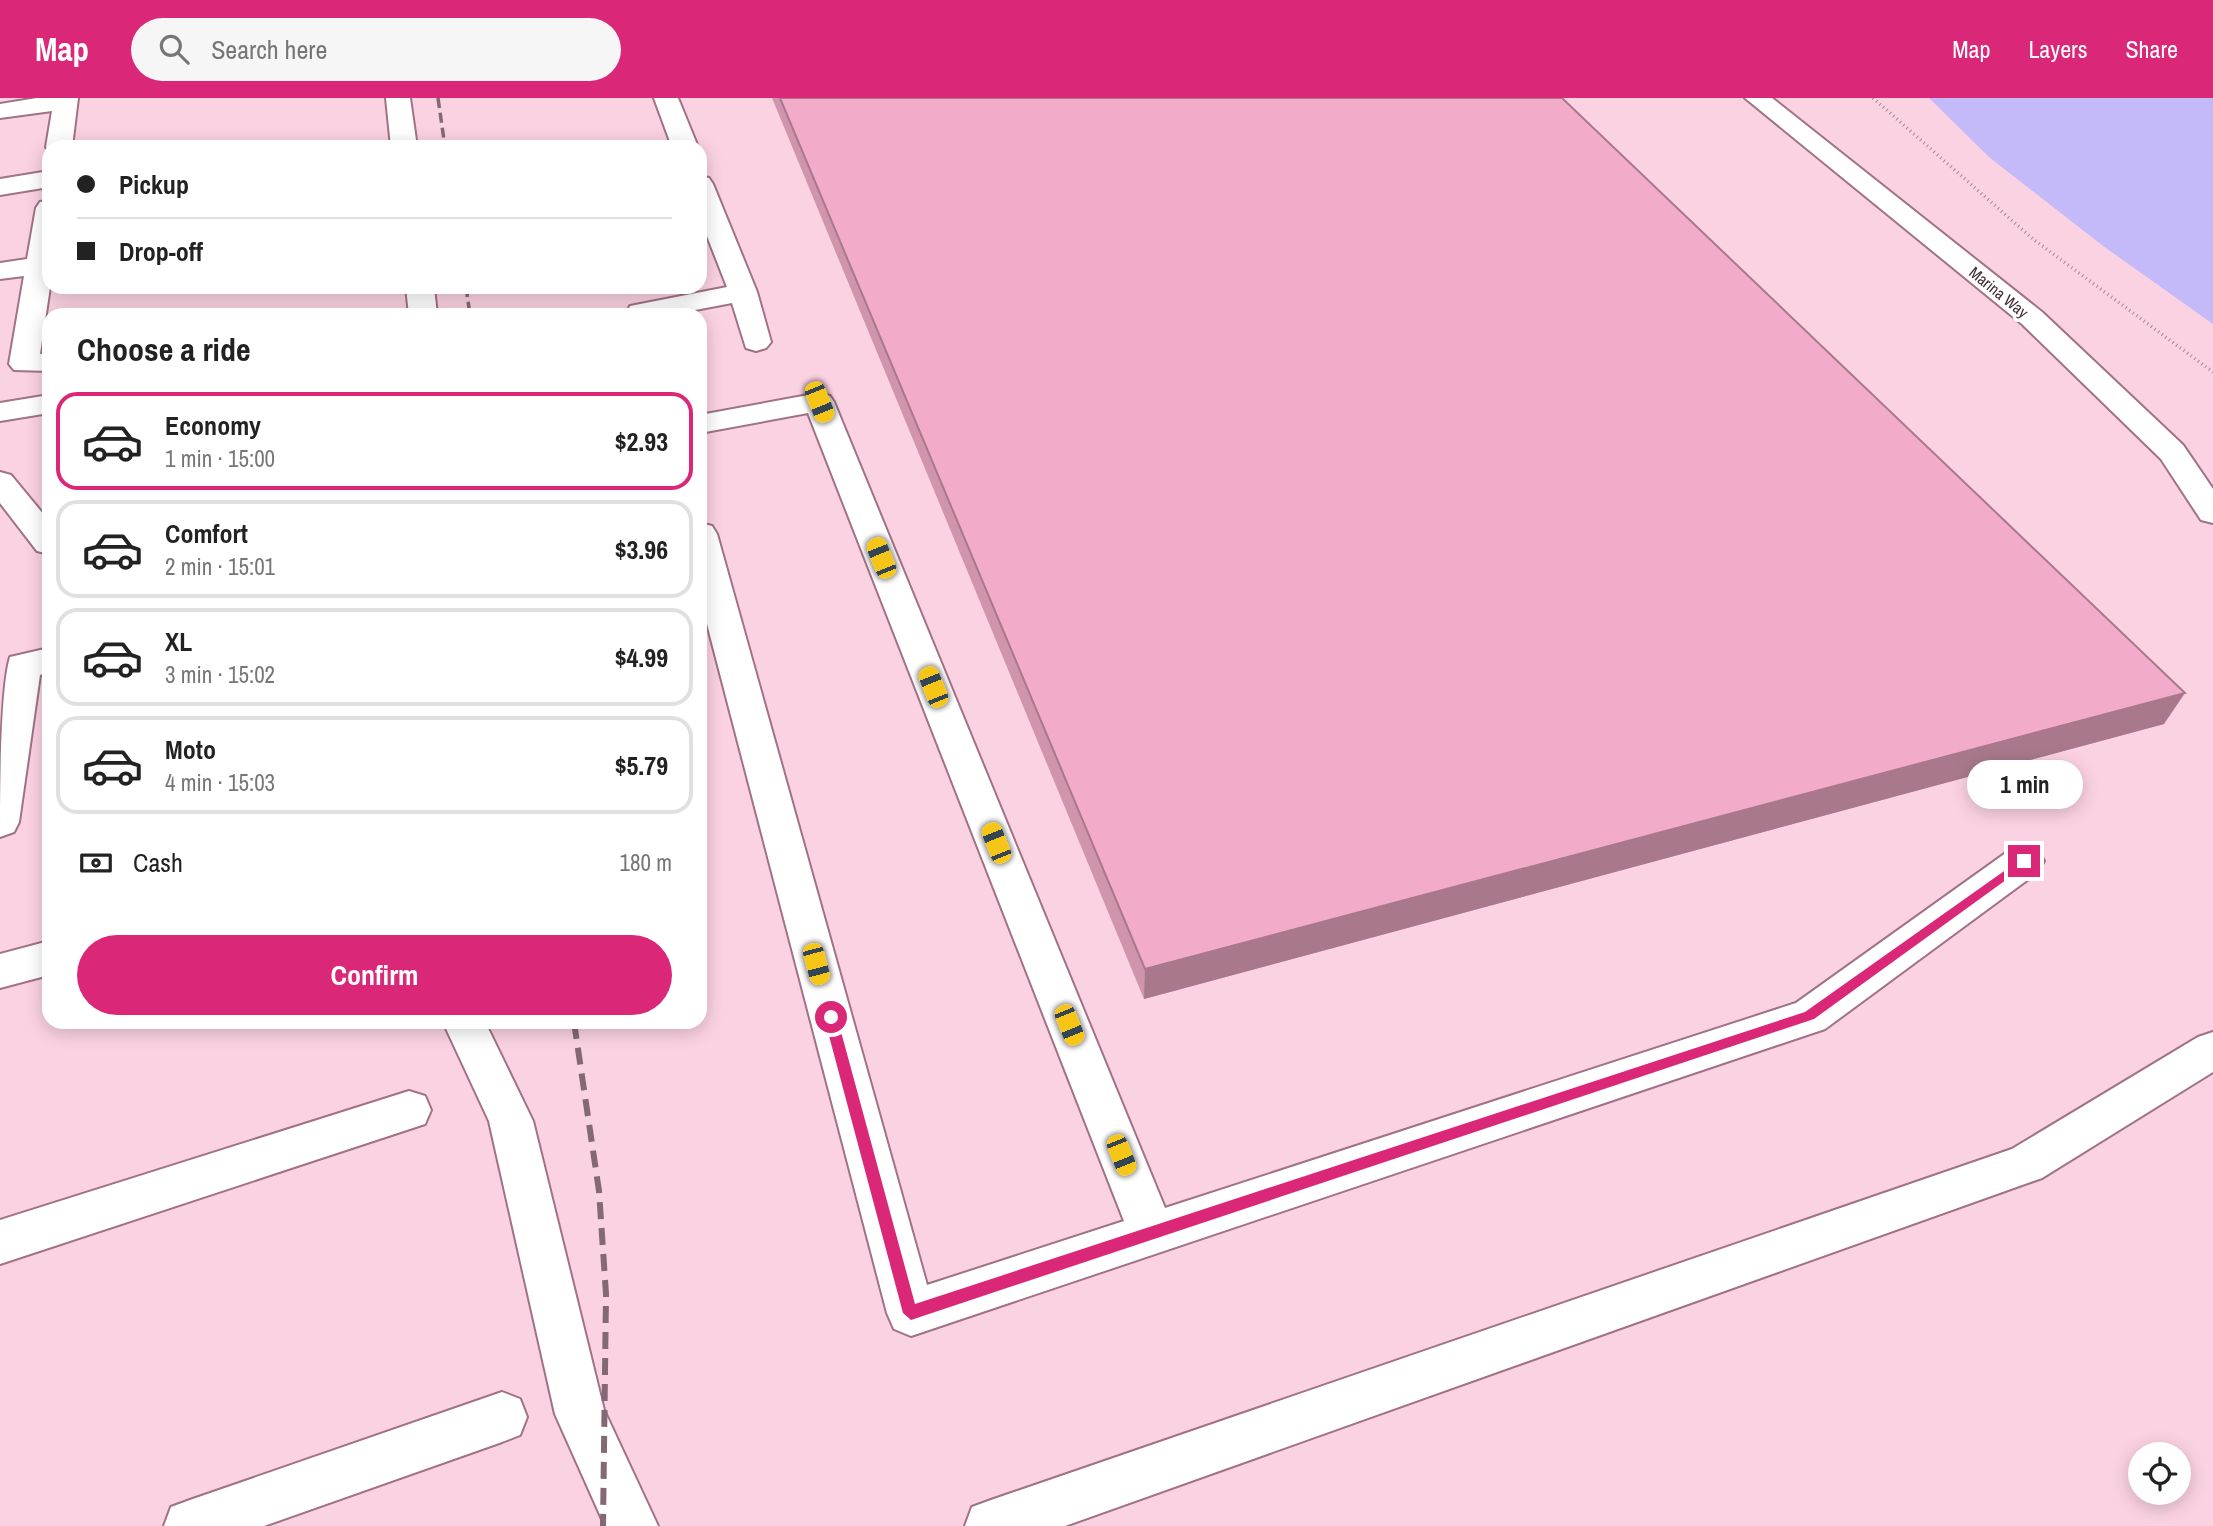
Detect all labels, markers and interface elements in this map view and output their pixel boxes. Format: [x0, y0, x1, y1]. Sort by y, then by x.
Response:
search box [131, 18, 621, 81]
text: Map [35, 27, 89, 71]
icon: search [155, 30, 193, 68]
text: Search here [211, 32, 327, 67]
text: Map [1952, 33, 1990, 65]
text: Layers [2028, 33, 2087, 65]
text: Share [2125, 33, 2178, 65]
text: Pickup [119, 167, 189, 202]
text: Drop-off [119, 234, 203, 269]
street label: Marina Way [1965, 261, 2034, 323]
text: Choose a ride [77, 328, 251, 371]
car [802, 379, 837, 425]
text: Economy [165, 408, 261, 443]
icon: car [81, 410, 144, 473]
text: $2.93 [615, 424, 668, 459]
text: 1 min · 15:00 [165, 443, 275, 474]
text: Comfort [165, 516, 248, 551]
icon: car [81, 518, 144, 581]
text: $3.96 [615, 532, 668, 567]
car [864, 535, 899, 581]
text: 2 min · 15:01 [165, 551, 275, 582]
text: XL [165, 624, 192, 659]
icon: car [81, 626, 144, 689]
text: $4.99 [615, 640, 668, 675]
text: 3 min · 15:02 [165, 659, 275, 690]
car [916, 664, 951, 710]
text: Moto [165, 732, 216, 767]
icon: car [81, 734, 144, 797]
text: $5.79 [615, 748, 668, 783]
callout: 1 min [1966, 760, 2082, 808]
text: 4 min · 15:03 [165, 767, 275, 798]
text: 1 min [2000, 769, 2050, 800]
car [979, 820, 1014, 866]
icon: cash [77, 844, 115, 882]
text: Cash [133, 845, 183, 880]
route end [2008, 845, 2040, 877]
text: 180 m [620, 847, 672, 878]
button: Confirm [77, 935, 672, 1015]
car [801, 941, 832, 987]
route start [815, 1001, 847, 1033]
car [1052, 1002, 1087, 1048]
car [1104, 1132, 1139, 1178]
map controls [2128, 1442, 2191, 1505]
button: locate [2128, 1442, 2191, 1505]

